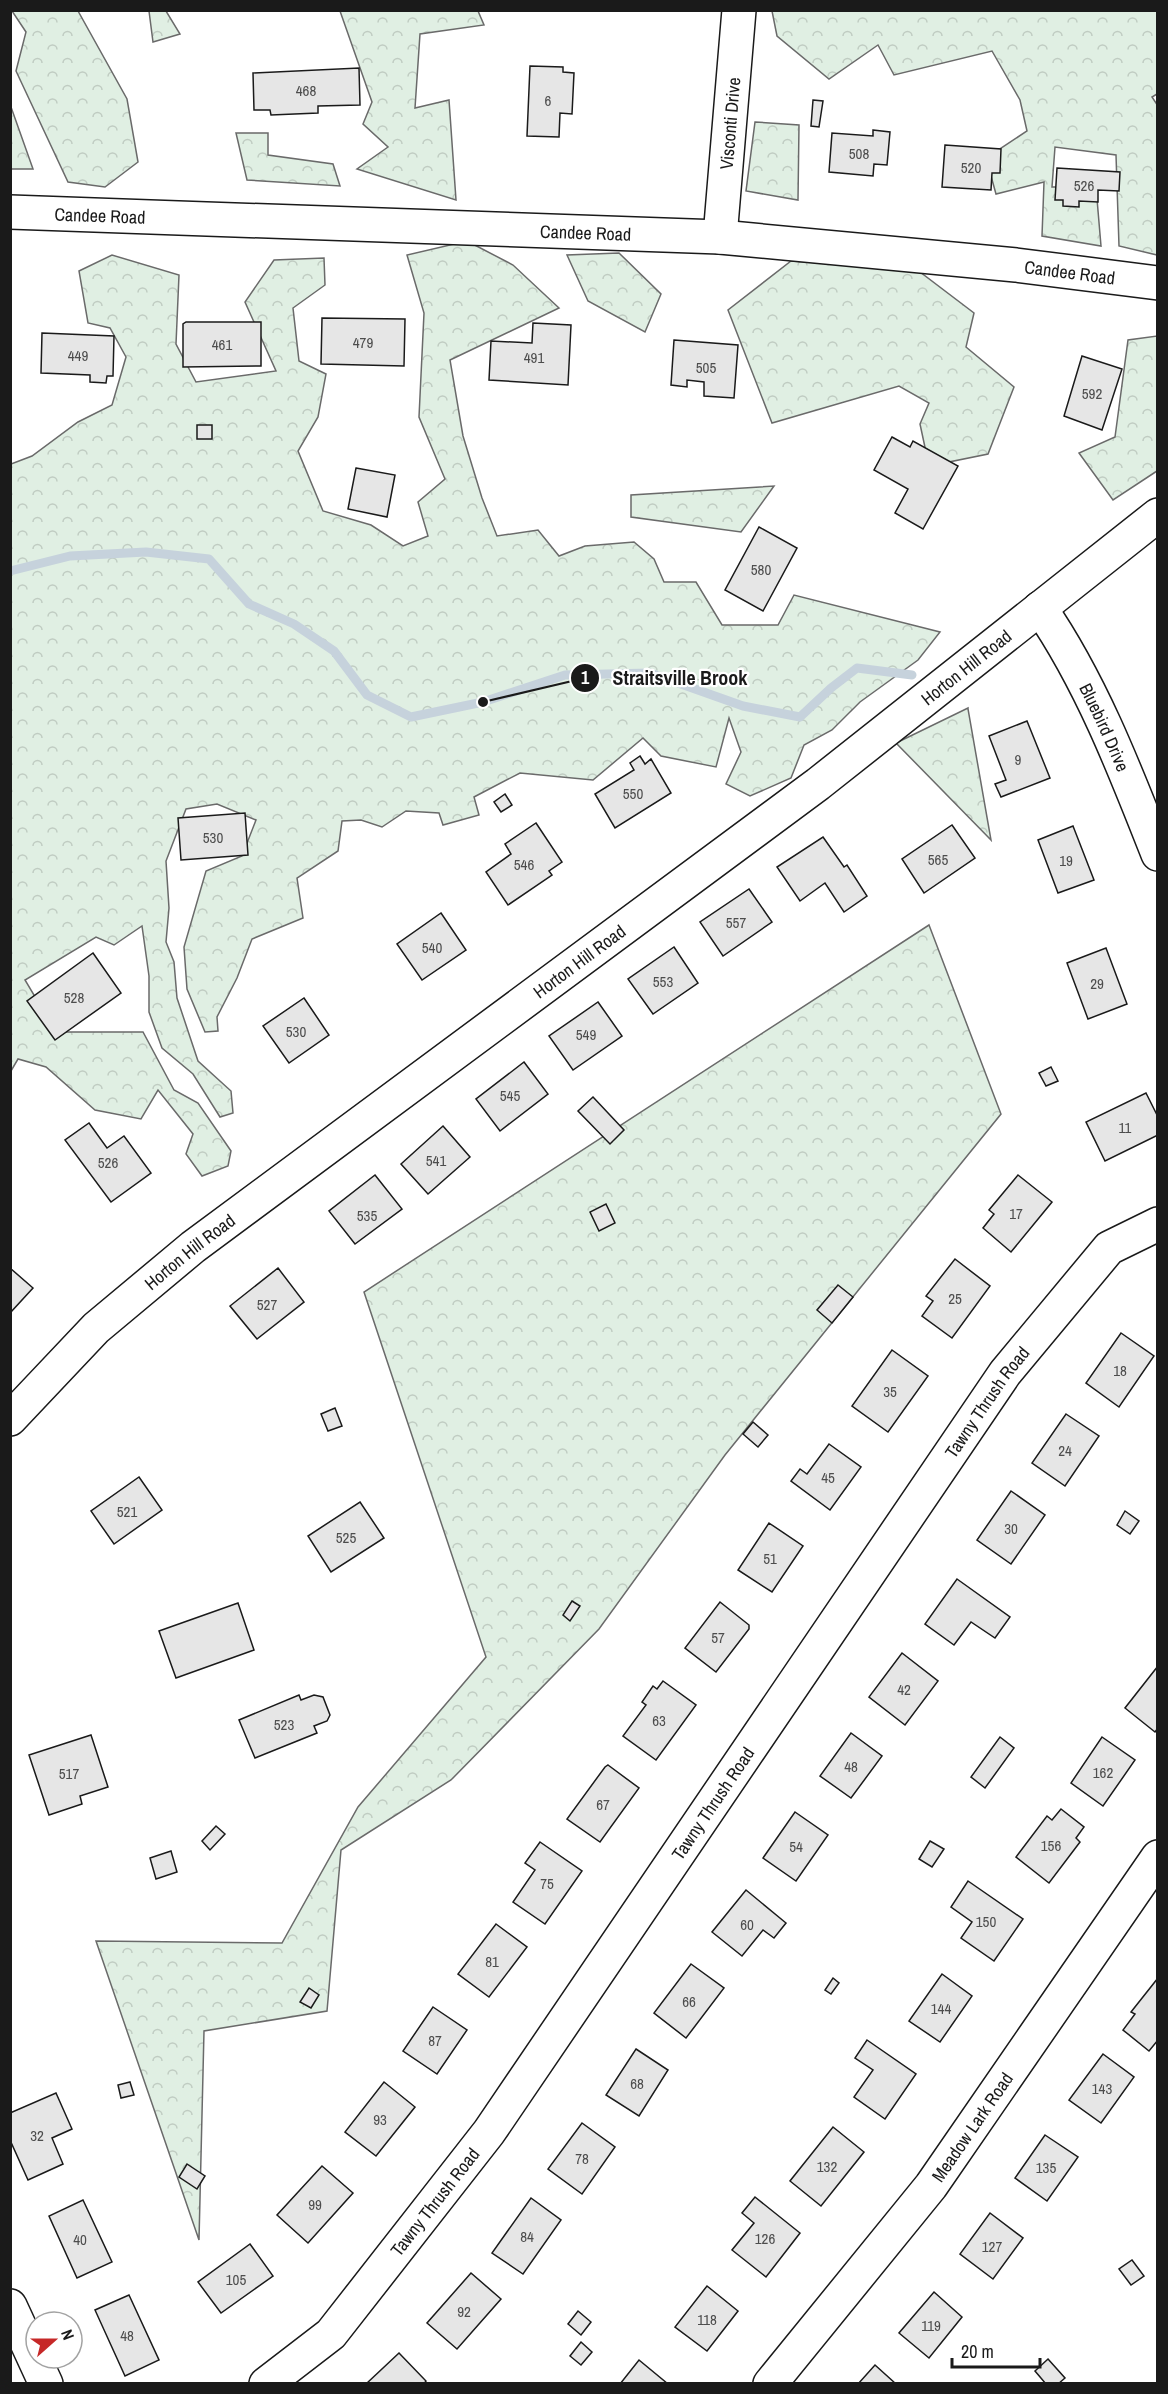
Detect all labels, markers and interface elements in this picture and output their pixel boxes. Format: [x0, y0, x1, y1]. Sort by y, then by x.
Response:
street label: Visconti Drive [713, 76, 746, 171]
house number: 468 [296, 80, 316, 101]
house number: 6 [545, 90, 552, 111]
house number: 508 [849, 143, 869, 164]
house number: 520 [961, 157, 981, 178]
house number: 526 [1074, 175, 1094, 196]
street label: Candee Road [54, 201, 146, 229]
street label: Candee Road [540, 218, 632, 246]
street label: Candee Road [1023, 254, 1117, 290]
house number: 479 [353, 332, 373, 353]
house number: 461 [212, 334, 232, 355]
house number: 449 [68, 345, 88, 366]
house number: 491 [524, 347, 544, 368]
house number: 505 [696, 357, 716, 378]
house number: 592 [1082, 383, 1102, 404]
house number: 580 [751, 559, 771, 580]
street label: Horton Hill Road [915, 623, 1016, 711]
callout: Straitsville Brook [570, 659, 759, 697]
text: Straitsville Brook [613, 664, 748, 691]
text: 1 [581, 665, 590, 690]
street label: Bluebird Drive [1074, 679, 1136, 775]
house number: 9 [1015, 749, 1022, 770]
house number: 550 [623, 783, 643, 804]
house number: 530 [203, 827, 223, 848]
house number: 565 [928, 849, 948, 870]
house number: 19 [1059, 850, 1073, 871]
house number: 546 [514, 854, 534, 875]
house number: 557 [726, 912, 746, 933]
street label: Horton Hill Road [528, 918, 630, 1004]
house number: 540 [422, 937, 442, 958]
house number: 553 [653, 971, 673, 992]
house number: 29 [1090, 973, 1104, 994]
house number: 528 [64, 987, 84, 1008]
house number: 530 [286, 1021, 306, 1042]
house number: 549 [576, 1024, 596, 1045]
house number: 545 [500, 1085, 520, 1106]
house number: 11 [1119, 1117, 1132, 1138]
house number: 541 [426, 1150, 446, 1171]
house number: 526 [98, 1152, 118, 1173]
house number: 17 [1009, 1203, 1023, 1224]
house number: 535 [357, 1205, 377, 1226]
street label: Horton Hill Road [139, 1208, 240, 1295]
house number: 25 [948, 1288, 962, 1309]
house number: 527 [257, 1294, 277, 1315]
street label: Tawny Thrush Road [938, 1341, 1035, 1463]
house number: 18 [1113, 1360, 1127, 1381]
house number: 35 [883, 1381, 897, 1402]
house number: 24 [1058, 1440, 1072, 1461]
house number: 45 [821, 1467, 835, 1488]
house number: 521 [117, 1501, 137, 1522]
house number: 30 [1004, 1518, 1018, 1539]
house number: 525 [336, 1527, 356, 1548]
house number: 51 [763, 1548, 777, 1569]
house number: 57 [711, 1627, 725, 1648]
house number: 42 [897, 1679, 911, 1700]
house number: 63 [652, 1710, 666, 1731]
house number: 523 [274, 1714, 294, 1735]
street label: Tawny Thrush Road [665, 1742, 760, 1865]
house number: 48 [844, 1756, 858, 1777]
house number: 162 [1093, 1762, 1113, 1783]
house number: 517 [59, 1763, 79, 1784]
house number: 67 [596, 1794, 610, 1815]
house number: 156 [1041, 1835, 1061, 1856]
house number: 54 [789, 1836, 803, 1857]
house number: 75 [540, 1873, 554, 1894]
house number: 150 [976, 1911, 996, 1932]
house number: 60 [740, 1914, 754, 1935]
house number: 81 [485, 1951, 499, 1972]
house number: 66 [682, 1991, 696, 2012]
house number: 144 [931, 1998, 951, 2019]
house number: 87 [428, 2030, 442, 2051]
street label: Meadow Lark Road [925, 2067, 1018, 2187]
house number: 68 [630, 2073, 644, 2094]
house number: 143 [1092, 2078, 1112, 2099]
house number: 93 [373, 2109, 387, 2130]
house number: 32 [30, 2125, 44, 2146]
street label: Tawny Thrush Road [384, 2142, 485, 2261]
house number: 78 [575, 2148, 589, 2169]
house number: 132 [817, 2156, 837, 2177]
house number: 135 [1036, 2157, 1056, 2178]
house number: 99 [308, 2194, 322, 2215]
house number: 84 [520, 2226, 534, 2247]
house number: 126 [755, 2228, 775, 2249]
house number: 40 [73, 2229, 87, 2250]
house number: 127 [982, 2236, 1002, 2257]
house number: 105 [226, 2269, 246, 2290]
house number: 92 [457, 2301, 471, 2322]
house number: 118 [697, 2309, 717, 2330]
north arrow [24, 2310, 84, 2370]
house number: 119 [921, 2315, 941, 2336]
house number: 48 [120, 2325, 134, 2346]
text: N [56, 2326, 80, 2343]
scale bar [952, 2331, 1040, 2369]
text: 20 m [961, 2339, 994, 2364]

